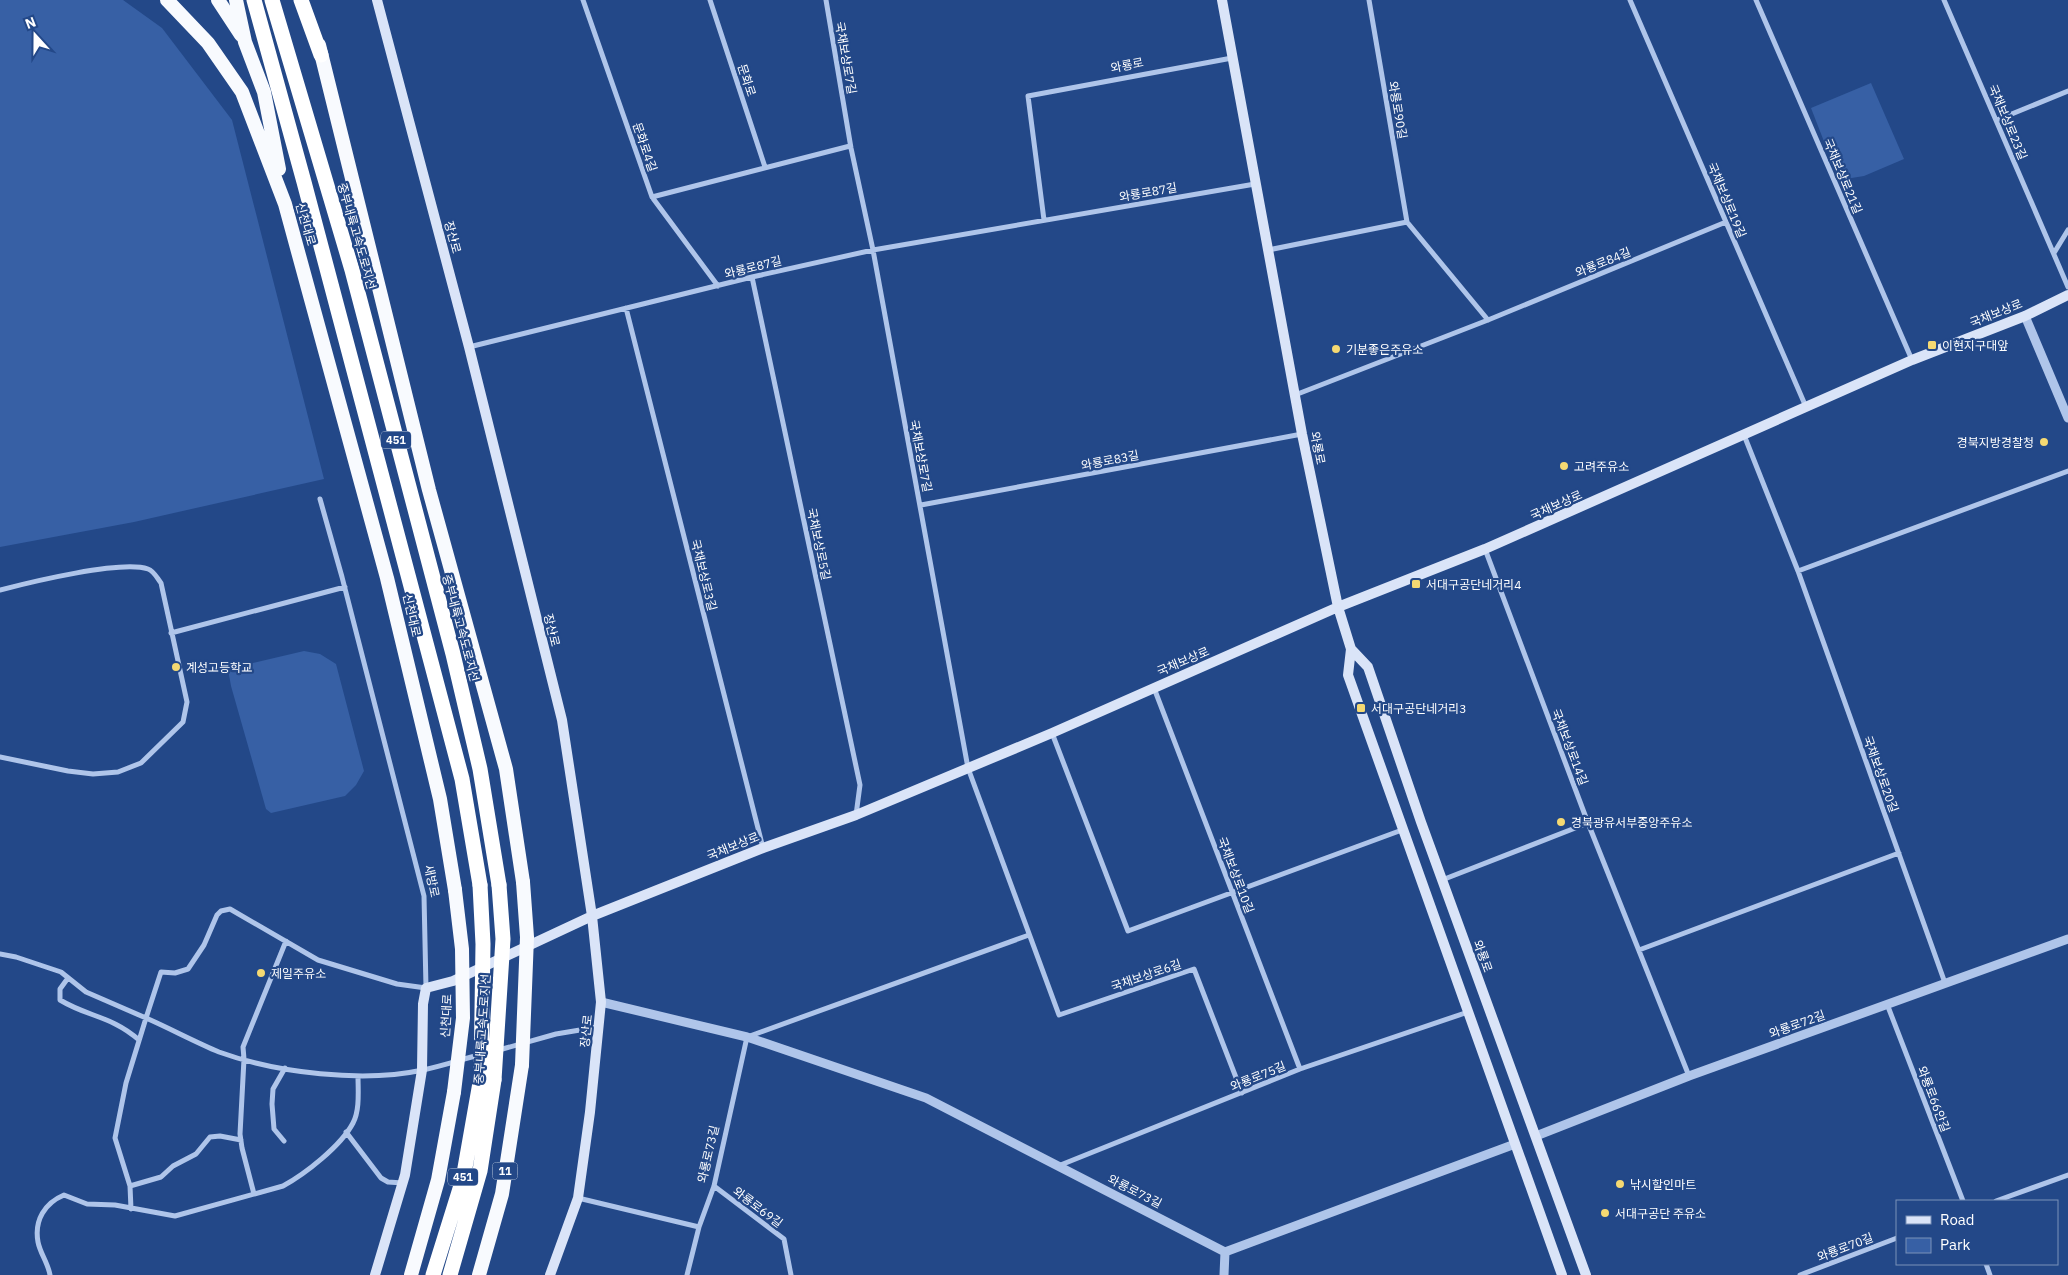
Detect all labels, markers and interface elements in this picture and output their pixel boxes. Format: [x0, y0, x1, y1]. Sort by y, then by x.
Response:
north arrow [10, 10, 60, 60]
text: N [22, 13, 38, 33]
street label: 국채보상로7길 [832, 21, 860, 95]
street label: 와룡로 [1109, 54, 1145, 76]
street label: 문화로 [735, 62, 759, 98]
street label: 와룡로90길 [1386, 80, 1410, 140]
street label: 국채보상로23길 [1985, 82, 2031, 162]
street label: 문화로4길 [630, 120, 660, 174]
street label: 국채보상로21길 [1820, 136, 1866, 216]
street label: 국채보상로19길 [1704, 160, 1750, 240]
street label: 와룡로87길 [1118, 180, 1178, 204]
street label: 중부내륙고속도로지선 [335, 181, 379, 291]
street label: 신천대로 [293, 201, 319, 247]
street label: 장산로 [441, 219, 465, 255]
street label: 와룡로84길 [1573, 244, 1633, 280]
street label: 와룡로87길 [723, 253, 783, 281]
street label: 국채보상로 [1968, 296, 2024, 330]
place label: 이현지구대앞 [1942, 338, 2008, 353]
marker: 이현지구대앞 [1926, 339, 1938, 351]
place label: 기분좋은주유소 [1346, 342, 1423, 357]
marker: 기분좋은주유소 [1330, 343, 1342, 355]
street label: 국채보상로7길 [907, 419, 935, 493]
street label: 와룡로 [1307, 430, 1329, 466]
road number: 451 [381, 432, 411, 448]
place label: 경북지방경찰청 [1957, 435, 2034, 450]
marker: 경북지방경찰청 [2038, 436, 2050, 448]
street label: 와룡로83길 [1080, 447, 1140, 473]
place label: 고려주유소 [1574, 459, 1629, 474]
marker: 고려주유소 [1558, 460, 1570, 472]
street label: 국채보상로 [1528, 487, 1584, 523]
street label: 국채보상로5길 [804, 507, 834, 581]
street label: 국채보상로3길 [688, 538, 720, 612]
street label: 중부내륙고속도로지선 [439, 573, 483, 683]
place label: 서대구공단네거리4 [1426, 577, 1522, 592]
marker: 서대구공단네거리4 [1410, 578, 1422, 590]
street label: 신천대로 [400, 592, 424, 638]
street label: 장산로 [541, 612, 563, 648]
street label: 국채보상로 [1155, 643, 1211, 679]
place label: 계성고등학교 [186, 660, 252, 675]
marker: 계성고등학교 [170, 661, 182, 673]
place label: 서대구공단네거리3 [1371, 701, 1467, 716]
marker: 서대구공단네거리3 [1355, 702, 1367, 714]
street label: 국채보상로14길 [1549, 707, 1591, 787]
street label: 국채보상로20길 [1860, 734, 1902, 814]
place label: 경북광유서부중앙주유소 [1571, 815, 1692, 830]
marker: 경북광유서부중앙주유소 [1555, 816, 1567, 828]
street label: 국채보상로 [705, 829, 761, 863]
street label: 국채보상로10길 [1215, 835, 1257, 915]
street label: 새방로 [421, 863, 443, 899]
street label: 와룡로 [1470, 938, 1496, 974]
street label: 국채보상로6길 [1109, 956, 1183, 994]
place label: 제일주유소 [271, 966, 326, 981]
marker: 제일주유소 [255, 967, 267, 979]
street label: 중부내륙고속도로지선 [471, 973, 493, 1085]
street label: 신천대로 [437, 994, 455, 1038]
street label: 와룡로72길 [1767, 1007, 1827, 1041]
street label: 장산로 [577, 1014, 595, 1048]
street label: 와룡로75길 [1228, 1058, 1288, 1094]
street label: 와룡로66안길 [1915, 1064, 1953, 1134]
street label: 와룡로73길 [694, 1124, 722, 1184]
road number: 11 [492, 1162, 518, 1180]
road number: 451 [448, 1168, 478, 1186]
street label: 와룡로73길 [1106, 1171, 1164, 1211]
place label: 낚시할인마트 [1630, 1177, 1696, 1192]
marker: 낚시할인마트 [1614, 1178, 1626, 1190]
street label: 와룡로69길 [730, 1183, 786, 1231]
legend [1896, 1200, 2058, 1265]
place label: 서대구공단 주유소 [1615, 1206, 1706, 1221]
marker: 서대구공단 주유소 [1599, 1207, 1611, 1219]
text: Road [1940, 1210, 1975, 1229]
street label: 와룡로70길 [1815, 1230, 1875, 1264]
text: Park [1940, 1235, 1970, 1254]

